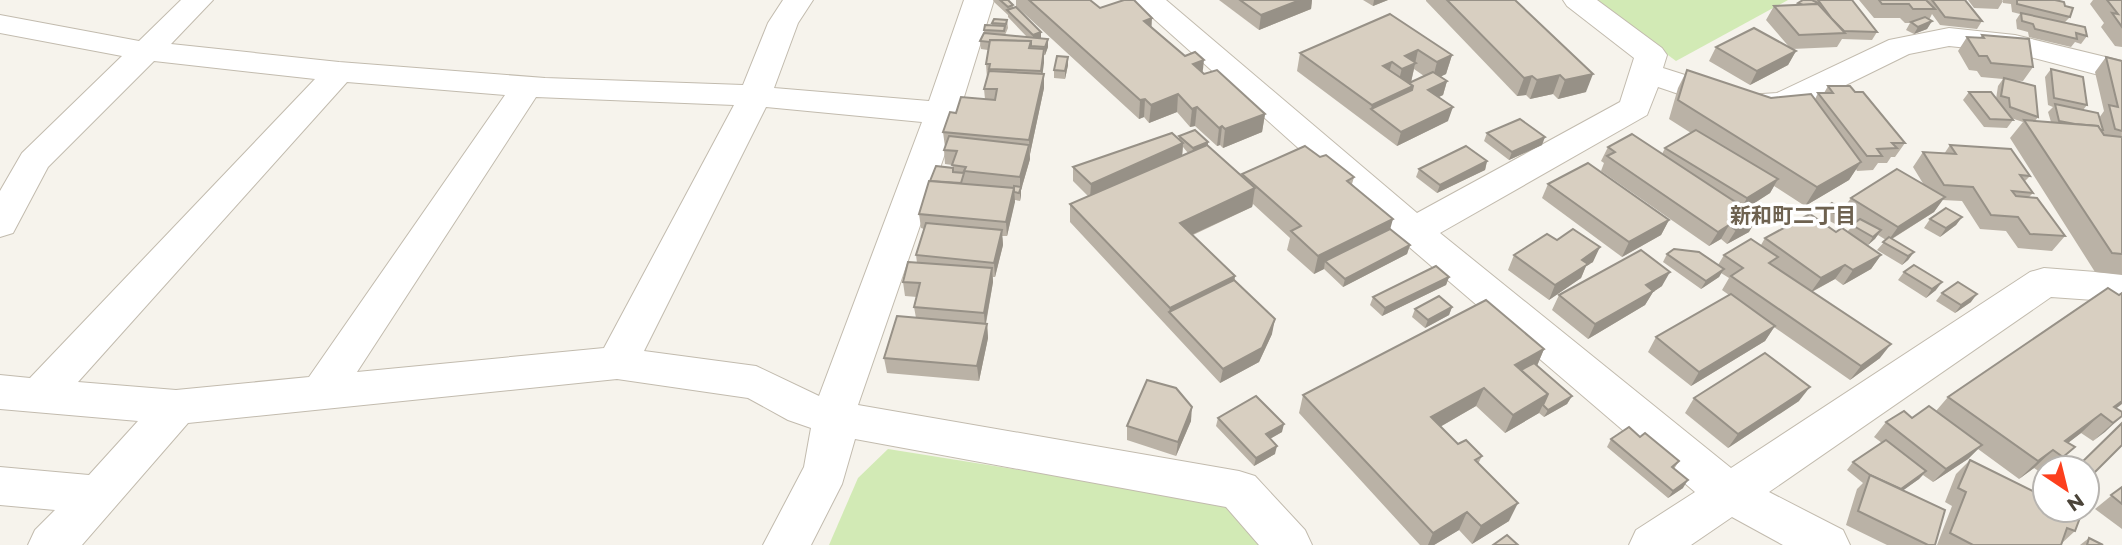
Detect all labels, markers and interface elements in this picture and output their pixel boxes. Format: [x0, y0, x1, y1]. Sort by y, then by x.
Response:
district label: 新和町二丁目 [1730, 203, 1856, 228]
north arrow [2031, 454, 2101, 524]
text: N [2063, 489, 2088, 516]

